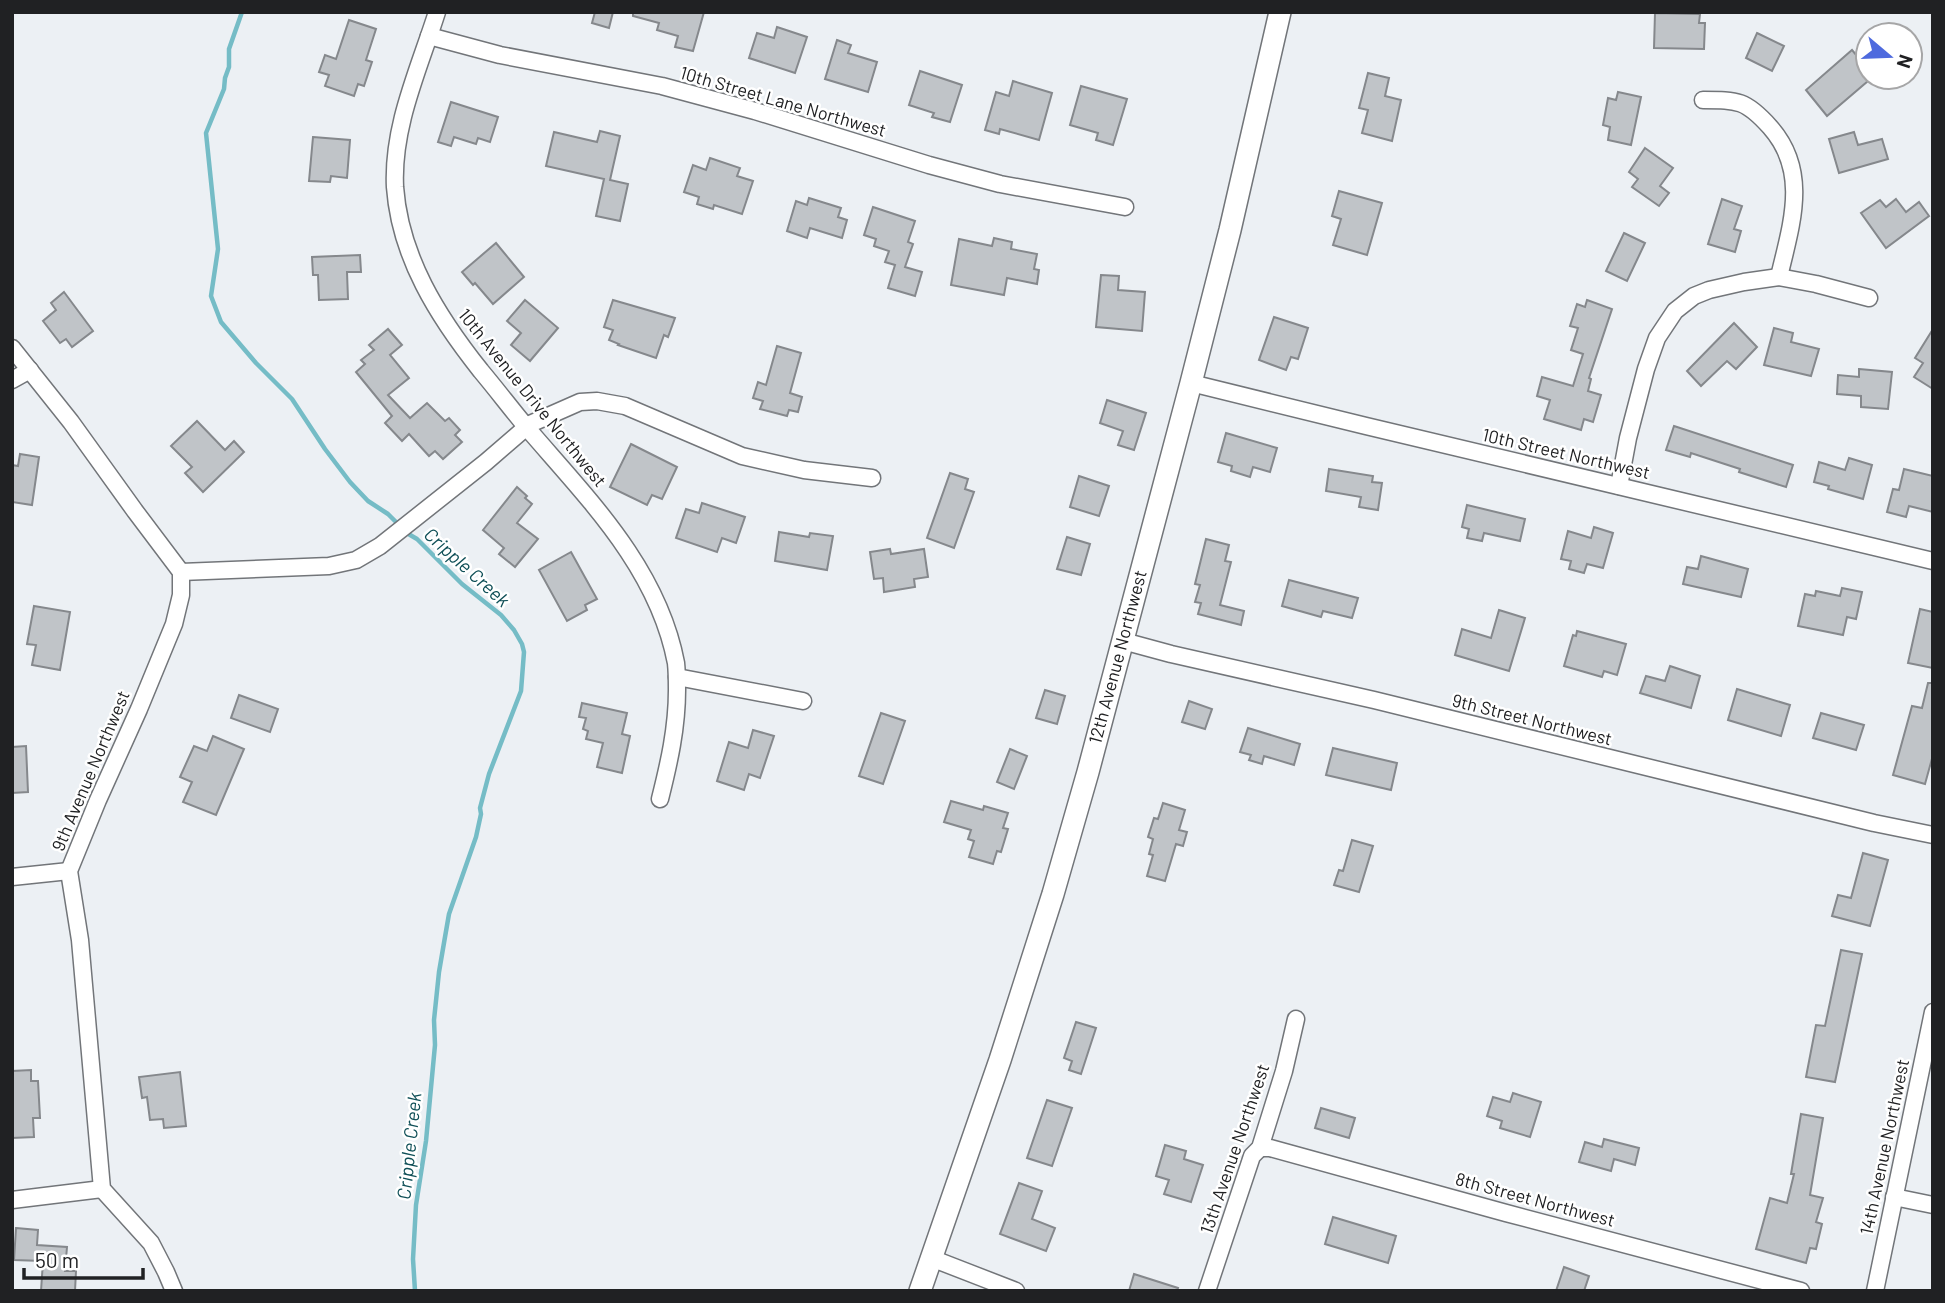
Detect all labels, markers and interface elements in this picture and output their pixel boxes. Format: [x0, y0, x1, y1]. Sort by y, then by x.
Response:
north arrow [1854, 21, 1924, 91]
text: N [1893, 52, 1918, 71]
street label: 10th Street Lane Northwest [678, 61, 889, 141]
street label: 10th Avenue Drive Northwest [454, 304, 611, 491]
street label: 10th Street Northwest [1480, 423, 1652, 483]
water label: Cripple Creek [420, 522, 516, 612]
street label: 12th Avenue Northwest [1083, 568, 1151, 746]
street label: 9th Avenue Northwest [46, 687, 134, 854]
street label: 9th Street Northwest [1450, 688, 1615, 750]
street label: 14th Avenue Northwest [1855, 1057, 1913, 1237]
street label: 13th Avenue Northwest [1195, 1061, 1273, 1237]
water label: Cripple Creek [391, 1091, 426, 1201]
street label: 8th Street Northwest [1453, 1167, 1617, 1231]
scale bar [24, 1236, 144, 1280]
text: 50 m [35, 1247, 79, 1272]

